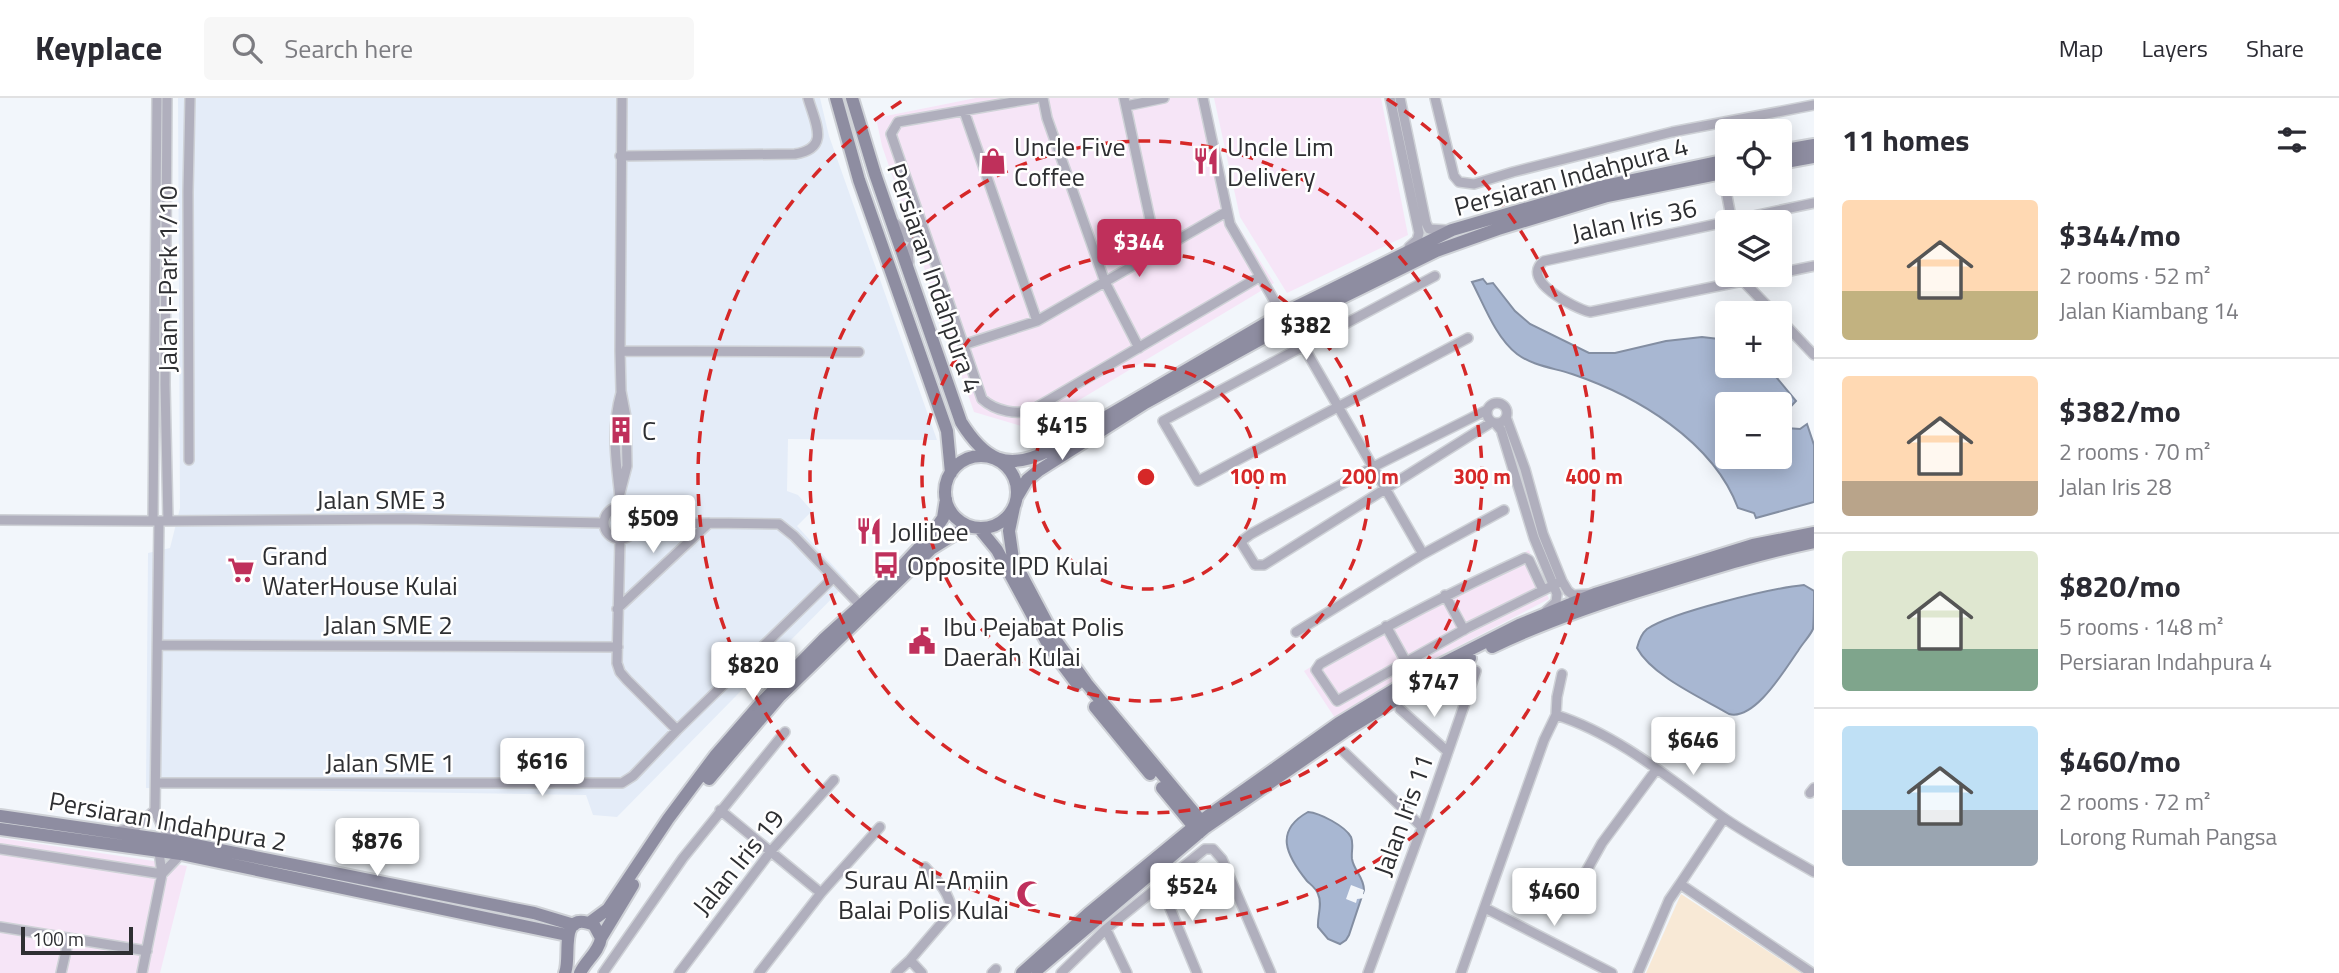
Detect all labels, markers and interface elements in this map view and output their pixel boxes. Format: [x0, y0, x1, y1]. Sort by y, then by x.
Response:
search box [204, 17, 694, 80]
text: Keyplace [35, 23, 162, 73]
icon: search [228, 29, 266, 67]
text: Search here [284, 29, 413, 68]
text: Map [2059, 30, 2104, 66]
text: Layers [2142, 30, 2208, 66]
text: Share [2246, 30, 2304, 66]
text: 11 homes [1842, 117, 1969, 163]
map controls [1715, 119, 1792, 469]
button: locate [1715, 119, 1792, 196]
icon: filters [2273, 121, 2311, 159]
street label: Persiaran Indahpura 4 [1450, 126, 1692, 226]
place label: Uncle Five Coffee [1014, 127, 1126, 196]
place label: Uncle Lim Delivery [1227, 127, 1334, 196]
shop icon: Uncle Five Coffee [978, 146, 1008, 176]
restaurant icon: Uncle Lim Delivery [1191, 146, 1221, 176]
street label: Persiaran Indahpura 4 [877, 158, 993, 398]
street label: Jalan I-Park 1/10 [148, 186, 187, 372]
street label: Jalan Iris 36 [1568, 188, 1700, 252]
button: layers [1715, 210, 1792, 287]
text: $344/mo [2059, 212, 2181, 258]
pin: $344 [1098, 220, 1180, 279]
text: $344 [1113, 224, 1165, 259]
icon: home [1898, 228, 1982, 312]
text: 2 rooms · 52 m² [2059, 258, 2210, 293]
text: Jalan Kiambang 14 [2059, 293, 2239, 328]
button: + [1715, 301, 1792, 378]
pin: $382 [1265, 302, 1347, 362]
text: $382 [1280, 307, 1332, 342]
text: $382/mo [2059, 388, 2181, 434]
button: − [1715, 392, 1792, 469]
pin: $415 [1021, 402, 1103, 462]
icon: home [1898, 404, 1982, 488]
text: $415 [1036, 407, 1088, 442]
place label: C [642, 411, 656, 450]
building icon: C [606, 415, 636, 445]
text: 2 rooms · 70 m² [2059, 434, 2210, 469]
text: 100 m [1229, 460, 1287, 492]
text: 200 m [1341, 460, 1399, 492]
text: 300 m [1453, 460, 1511, 492]
text: 400 m [1565, 460, 1623, 492]
centre of rings [1134, 465, 1158, 489]
text: Jalan Iris 28 [2059, 469, 2172, 504]
street label: Jalan SME 3 [316, 480, 446, 519]
pin: $509 [612, 496, 694, 555]
text: $509 [627, 500, 679, 535]
place label: Jollibee [890, 512, 969, 551]
restaurant icon: Jollibee [854, 516, 884, 546]
place label: Grand WaterHouse Kulai [262, 536, 458, 605]
place label: Opposite IPD Kulai [907, 546, 1108, 585]
bus stop icon: Opposite IPD Kulai [871, 550, 901, 580]
supermarket icon: Grand WaterHouse Kulai [226, 555, 256, 585]
text: $820/mo [2059, 563, 2181, 609]
icon: home [1898, 579, 1982, 663]
street label: Jalan SME 2 [323, 605, 453, 644]
place label: Ibu Pejabat Polis Daerah Kulai [943, 607, 1124, 676]
text: 5 rooms · 148 m² [2059, 609, 2223, 644]
public building icon: Ibu Pejabat Polis Daerah Kulai [907, 626, 937, 656]
pin: $820 [712, 642, 794, 702]
text: Persiaran Indahpura 4 [2059, 644, 2272, 679]
text: $820 [727, 647, 779, 682]
pin: $747 [1393, 660, 1475, 719]
text: $747 [1408, 664, 1460, 699]
pin: $646 [1652, 718, 1734, 777]
text: $646 [1667, 722, 1719, 757]
pin: $616 [501, 738, 583, 798]
text: $460/mo [2059, 738, 2181, 784]
street label: Jalan SME 1 [325, 743, 455, 782]
text: $616 [516, 743, 568, 778]
street label: Jalan Iris 11 [1363, 749, 1443, 881]
icon: home [1898, 754, 1982, 838]
street label: Persiaran Indahpura 2 [46, 781, 290, 861]
text: 2 rooms · 72 m² [2059, 784, 2210, 819]
street label: Jalan Iris 19 [683, 800, 793, 924]
pin: $876 [336, 818, 418, 878]
text: Lorong Rumah Pangsa [2059, 819, 2277, 854]
text: $876 [351, 823, 403, 858]
place label: Surau Al-Amiin Balai Polis Kulai [838, 860, 1009, 929]
pin: $524 [1151, 864, 1233, 923]
text: $524 [1166, 868, 1218, 903]
pin: $460 [1513, 868, 1595, 928]
text: $460 [1528, 873, 1580, 908]
mosque icon: Surau Al-Amiin Balai Polis Kulai [1015, 879, 1045, 909]
scale bar [21, 924, 133, 956]
text: 100 m [32, 924, 84, 953]

